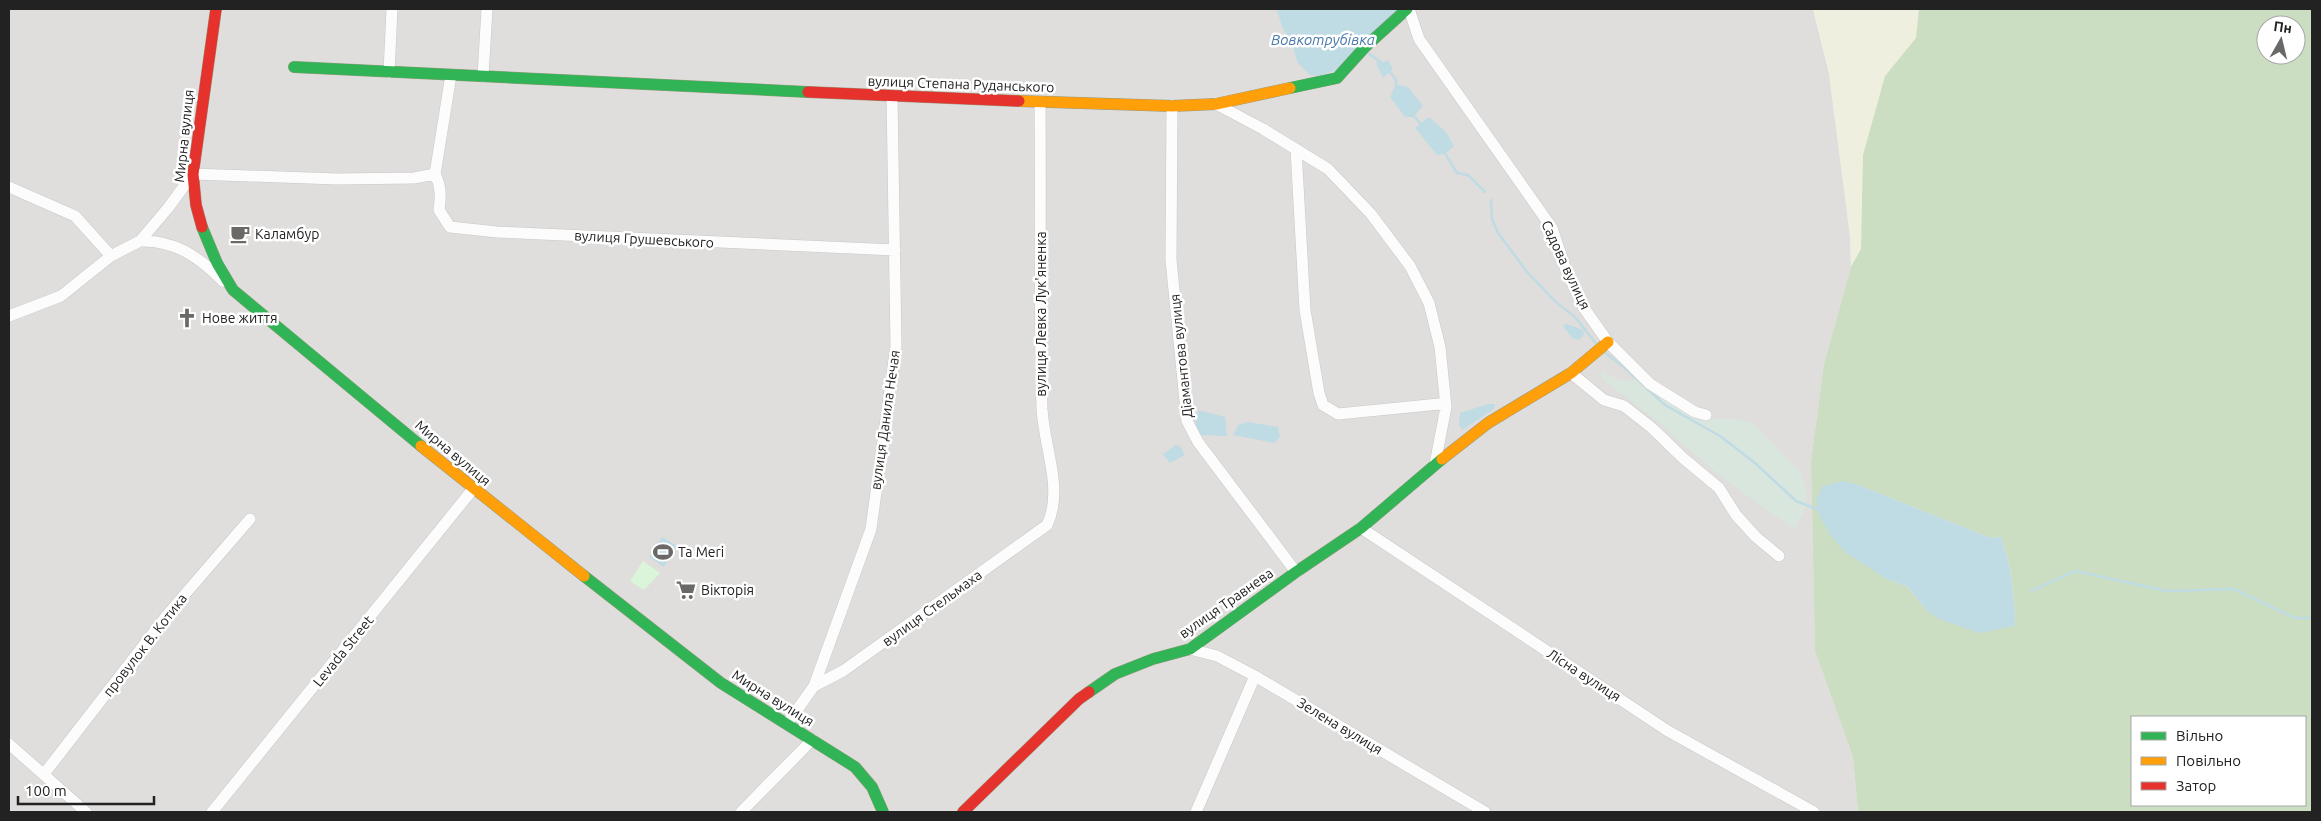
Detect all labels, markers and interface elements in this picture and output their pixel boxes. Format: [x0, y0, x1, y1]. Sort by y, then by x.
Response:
north arrow [2256, 15, 2306, 65]
text: Пн [2273, 18, 2293, 36]
water label: Вовкотрубівка [1271, 31, 1375, 48]
street label: вулиця Степана Руданського [867, 73, 1055, 95]
street label: Мирна вулиця [171, 89, 197, 183]
street label: Садова вулиця [1538, 218, 1594, 312]
cafe icon: Каламбур [229, 223, 251, 245]
place label: Каламбур [255, 226, 319, 242]
street label: вулиця Грушевського [574, 227, 714, 251]
street label: вулиця Левка Лук'яненка [1033, 231, 1049, 397]
street label: Діамантова вулиця [1167, 293, 1195, 419]
church icon: Нове життя [176, 307, 198, 329]
place label: Нове життя [202, 310, 278, 326]
street label: вулиця Данила Нечая [867, 349, 903, 491]
street label: Мирна вулиця [412, 417, 494, 489]
sports icon: Ta Meri [652, 541, 674, 563]
place label: Ta Meri [678, 544, 724, 560]
street label: вулиця Травнева [1176, 565, 1276, 641]
street label: вулиця Стельмаха [879, 567, 985, 649]
supermarket icon: Вікторія [675, 579, 697, 601]
place label: Вікторія [701, 582, 754, 598]
street label: провулок В. Котика [100, 590, 190, 700]
street label: Levada Street [310, 612, 377, 690]
street label: Лісна вулиця [1544, 645, 1624, 705]
street label: Мирна вулиця [729, 666, 817, 730]
street label: Зелена вулиця [1295, 694, 1385, 758]
legend [2131, 716, 2306, 806]
text: Вільно [2176, 727, 2223, 744]
text: Повільно [2176, 752, 2241, 769]
scale bar [18, 774, 154, 806]
text: Затор [2176, 777, 2216, 794]
text: 100 m [25, 782, 67, 799]

